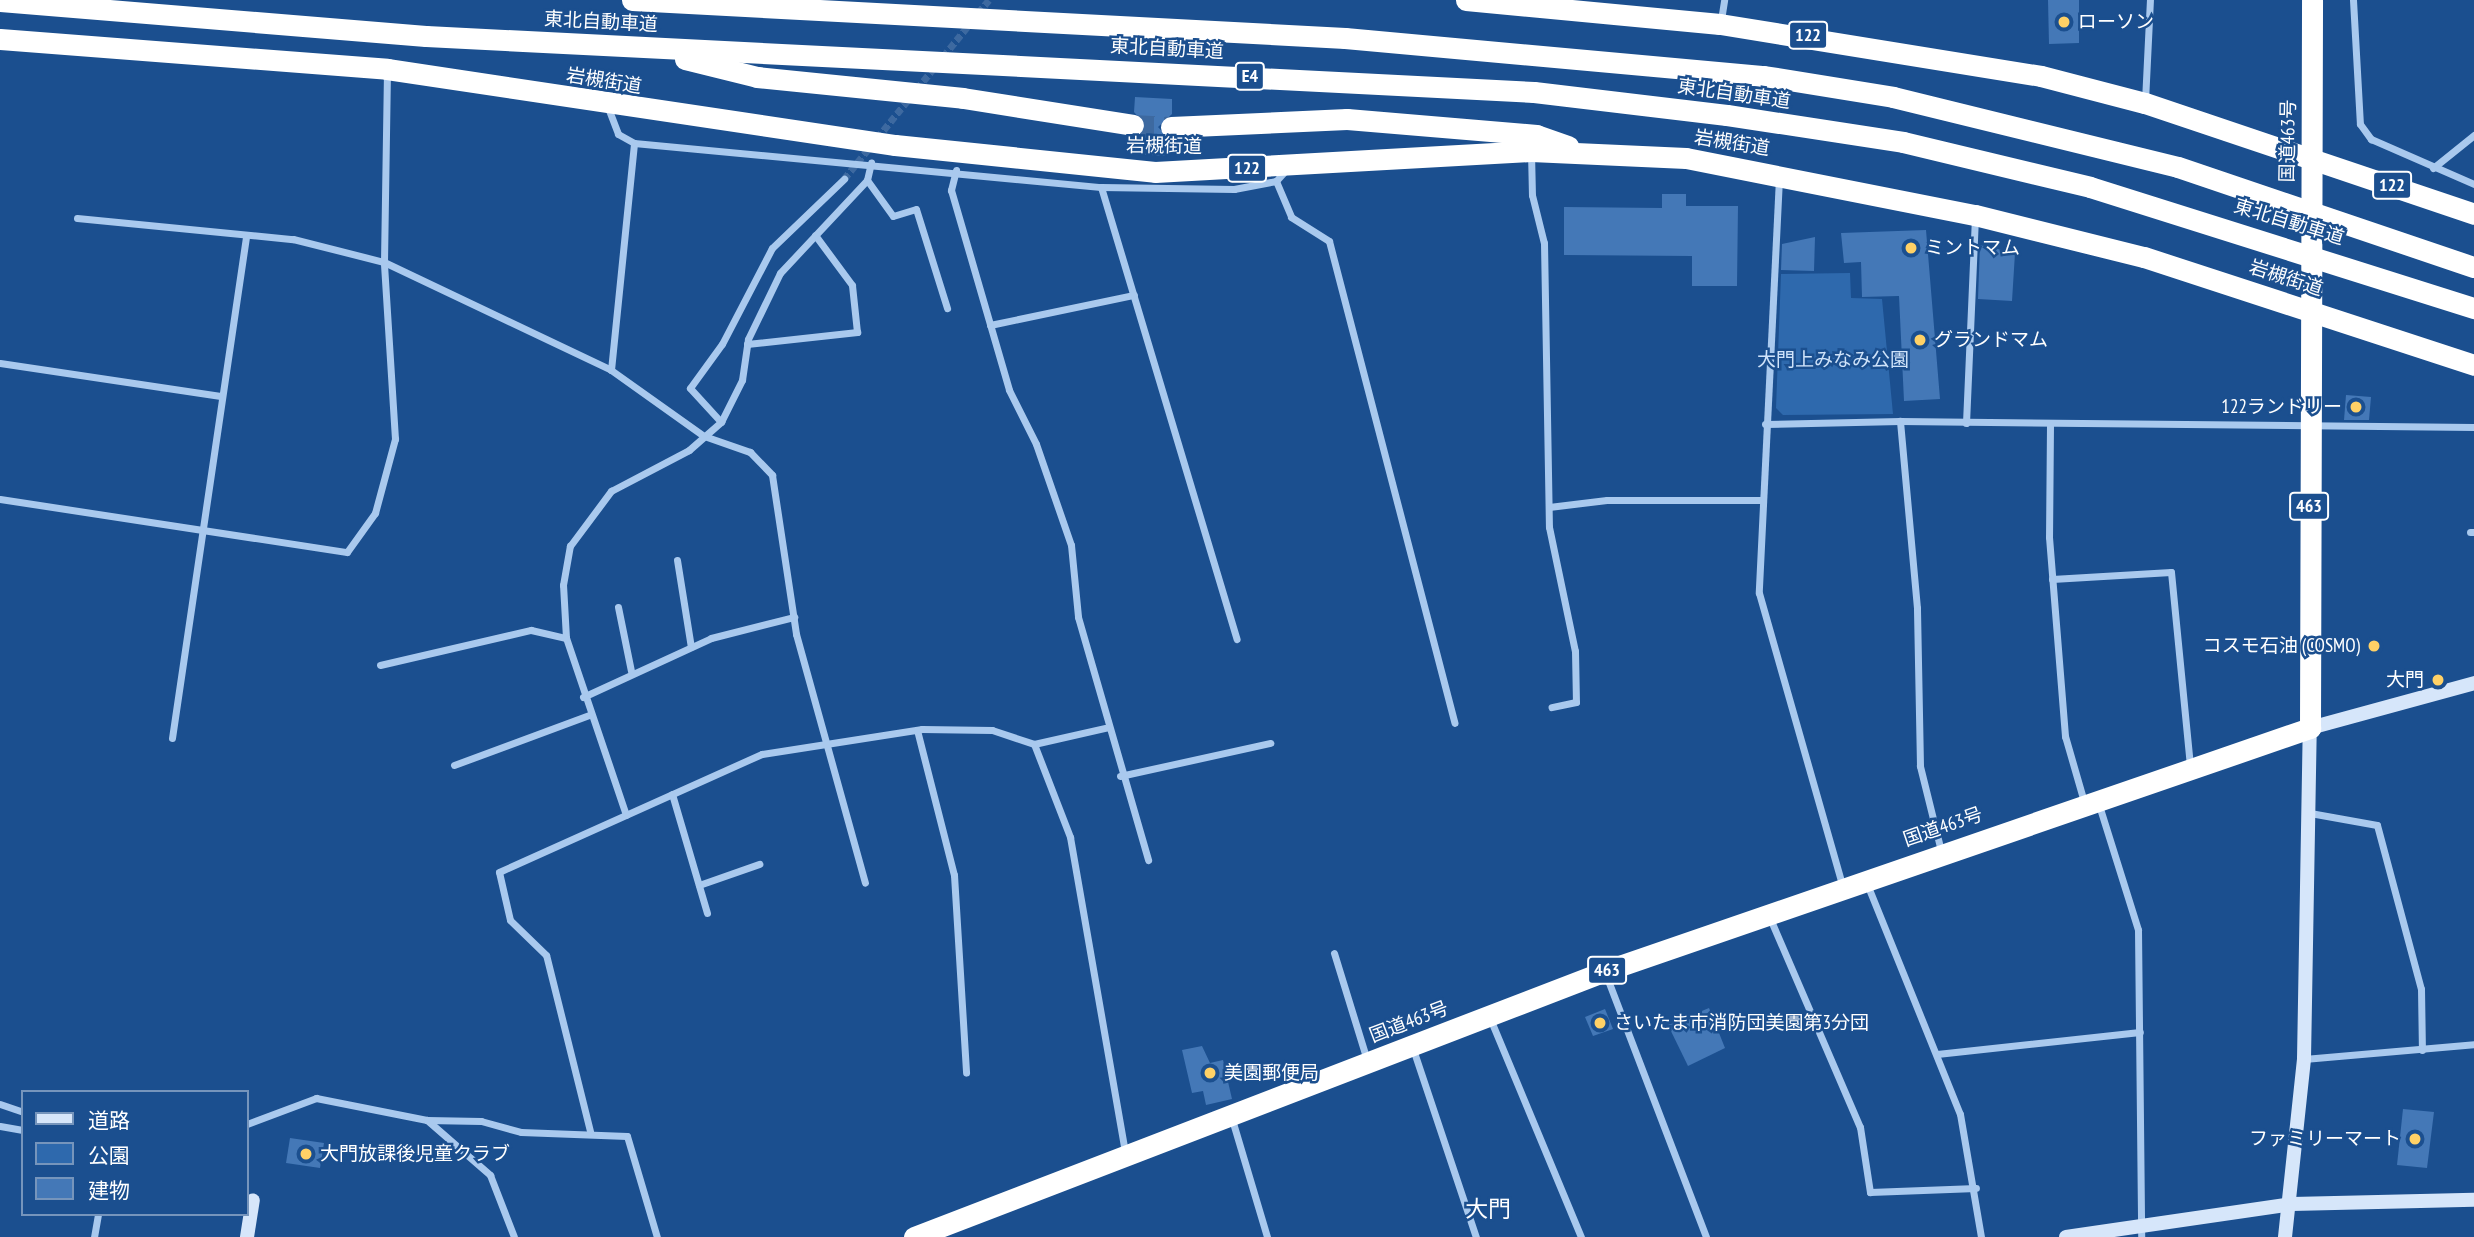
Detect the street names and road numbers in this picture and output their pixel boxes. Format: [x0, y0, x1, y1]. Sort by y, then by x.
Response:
street label: 東北自動車道 [543, 8, 659, 36]
road number: 122 [1787, 20, 1829, 50]
street label: 東北自動車道 [1109, 35, 1225, 63]
road number: E4 [1234, 62, 1266, 90]
street label: 岩槻街道 [565, 64, 643, 98]
street label: 東北自動車道 [1676, 75, 1792, 113]
street label: 国道463号 [2276, 99, 2300, 183]
street label: 岩槻街道 [1693, 126, 1771, 160]
street label: 岩槻街道 [1126, 134, 1202, 158]
road number: 122 [1226, 154, 1268, 182]
road number: 122 [2371, 170, 2413, 200]
street label: 東北自動車道 [2231, 194, 2347, 250]
street label: 岩槻街道 [2246, 255, 2326, 301]
road number: 463 [2288, 492, 2330, 520]
street label: 国道463号 [1900, 803, 1986, 851]
road number: 463 [1586, 956, 1628, 985]
street label: 国道463号 [1366, 997, 1452, 1047]

